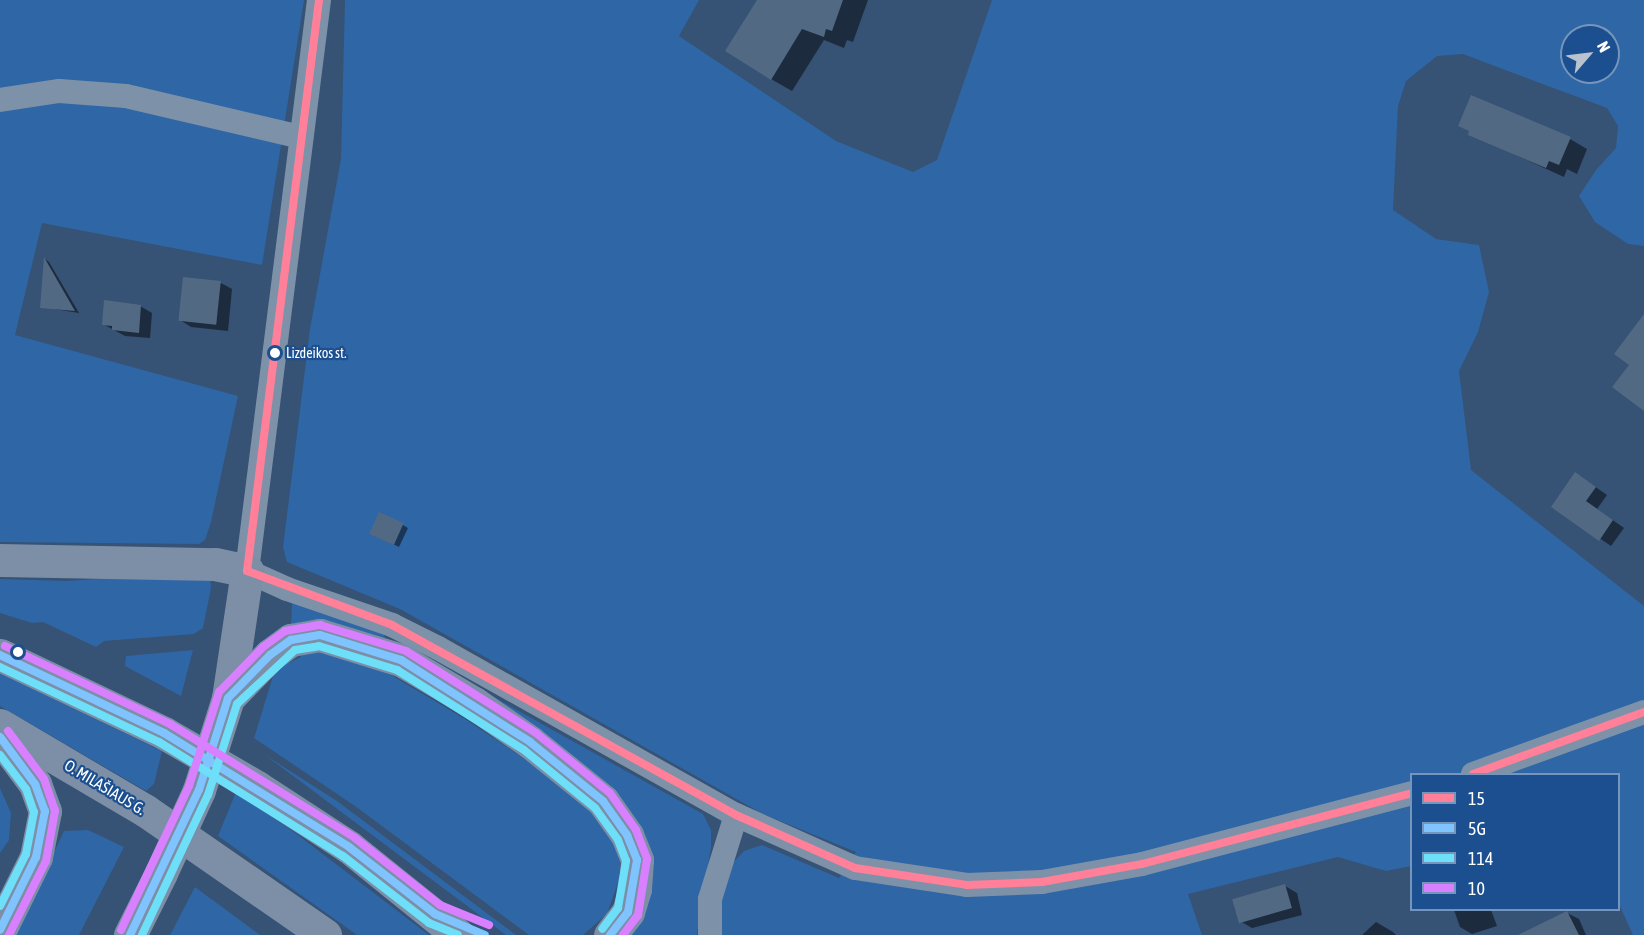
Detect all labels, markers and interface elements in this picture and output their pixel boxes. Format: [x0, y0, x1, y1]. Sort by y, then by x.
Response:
north arrow [1560, 24, 1620, 84]
text: N [1594, 38, 1614, 55]
place label: Lizdeikos st. [286, 345, 347, 361]
marker: Lizdeikos st. [269, 347, 281, 359]
unlabelled marker [12, 646, 24, 658]
street label: O. MILAŠIAUS G. [61, 755, 149, 819]
legend [1410, 773, 1620, 911]
text: 15 [1468, 788, 1485, 809]
text: 5G [1468, 818, 1486, 839]
text: 114 [1468, 848, 1493, 869]
text: 10 [1468, 878, 1485, 899]

